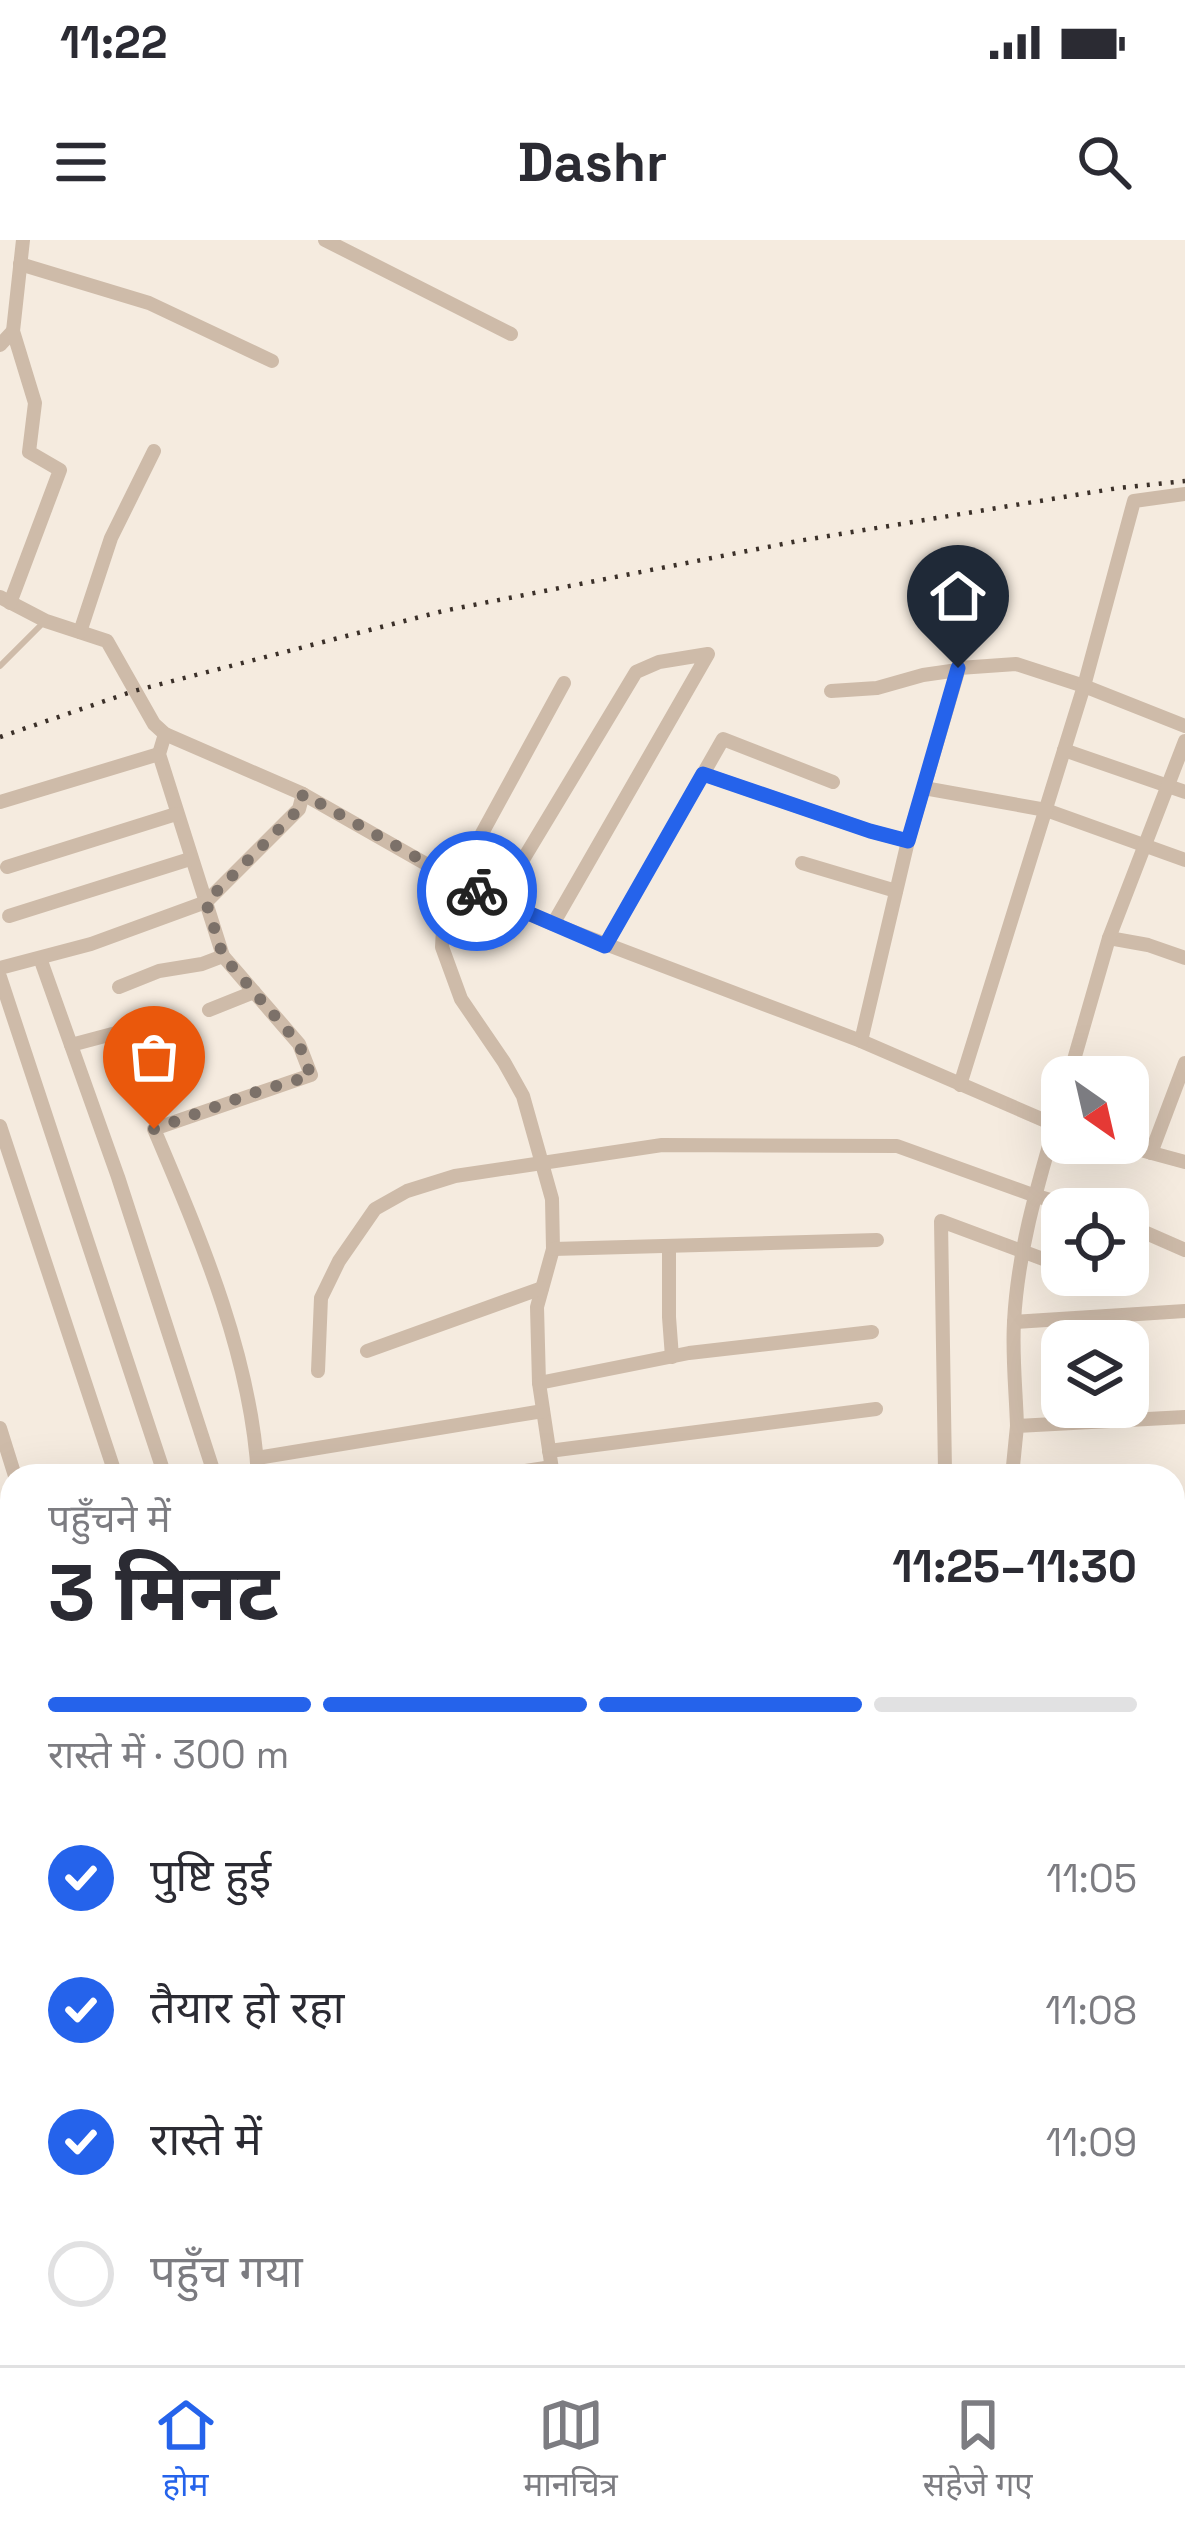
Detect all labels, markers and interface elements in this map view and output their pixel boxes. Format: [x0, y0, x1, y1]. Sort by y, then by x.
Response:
text: 11:22 [60, 14, 168, 71]
text: Dashr [518, 128, 667, 197]
icon: menu [48, 129, 114, 195]
icon: search [1071, 129, 1137, 195]
pin [907, 545, 1009, 668]
icon: home [925, 563, 991, 629]
courier [417, 831, 537, 951]
icon: bike [444, 858, 510, 924]
pin [103, 1006, 205, 1129]
icon: bag [121, 1024, 187, 1090]
north arrow [1041, 1056, 1149, 1164]
map controls [1041, 1056, 1149, 1428]
button: locate [1041, 1188, 1149, 1296]
button: layers [1041, 1320, 1149, 1428]
text: पहुँचने में [48, 1494, 171, 1543]
text: 11:25–11:30 [892, 1538, 1137, 1595]
text: 3 मिनट [48, 1543, 279, 1643]
text: रास्ते में · 300 m [48, 1730, 289, 1779]
icon: check [48, 1845, 114, 1911]
text: पुष्टि हुई [150, 1847, 271, 1904]
text: 11:05 [1046, 1854, 1137, 1903]
icon: check [48, 1977, 114, 2043]
text: तैयार हो रहा [150, 1979, 344, 2036]
text: 11:08 [1045, 1986, 1137, 2035]
icon: check [48, 2109, 114, 2175]
text: रास्ते में [150, 2111, 262, 2168]
text: 11:09 [1046, 2118, 1137, 2167]
text: पहुँच गया [150, 2243, 303, 2300]
tab: होम [153, 2392, 219, 2509]
tab: मानचित्र [524, 2392, 618, 2509]
tab: सहेजे गए [923, 2392, 1032, 2509]

